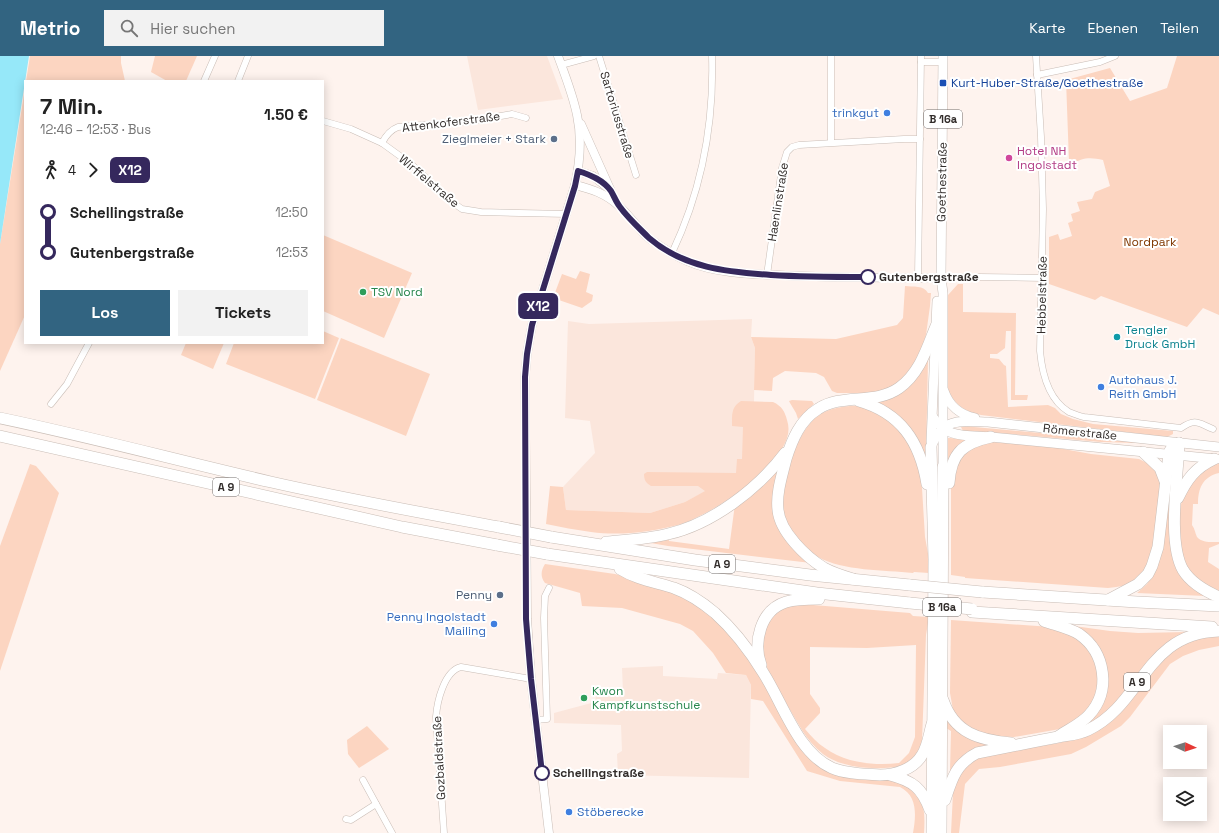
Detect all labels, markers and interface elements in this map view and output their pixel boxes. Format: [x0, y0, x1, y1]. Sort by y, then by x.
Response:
search box [104, 10, 384, 46]
text: Metrio [20, 16, 80, 41]
icon: search [118, 17, 140, 39]
text: Hier suchen [150, 19, 236, 38]
text: Karte [1029, 19, 1066, 37]
text: Ebenen [1088, 19, 1138, 37]
text: Teilen [1160, 19, 1199, 37]
street label: Sartoriusstraße [596, 70, 638, 160]
place label: Kurt-Huber-Straße/Goethestraße [951, 75, 1143, 91]
marker: Kurt-Huber-Straße/Goethestraße [938, 78, 948, 88]
text: 7 Min. [40, 92, 103, 120]
text: 1.50 € [264, 105, 308, 124]
place label: trinkgut [832, 105, 879, 121]
street label: Attenkoferstraße [401, 108, 501, 136]
marker: trinkgut [882, 108, 892, 118]
road number: B 16a [924, 110, 962, 128]
text: 12:46 – 12:53 · Bus [40, 121, 151, 138]
place label: Zieglmeier + Stark [442, 131, 547, 147]
marker: Zieglmeier + Stark [549, 134, 559, 144]
street label: Goethestraße [933, 142, 951, 222]
place label: Hotel NH Ingolstadt [1017, 143, 1077, 173]
street label: Wirffelstraße [395, 151, 463, 211]
marker: Hotel NH Ingolstadt [1004, 153, 1014, 163]
icon: walk [40, 159, 62, 181]
icon: forward [82, 159, 104, 181]
text: X12 [118, 161, 142, 179]
street label: Haenlinstraße [764, 161, 792, 243]
text: 4 [68, 162, 76, 179]
text: Schellingstraße [70, 203, 184, 222]
text: 12:50 [275, 204, 308, 221]
park label: Nordpark [1123, 234, 1177, 250]
text: Gutenbergstraße [70, 243, 195, 262]
text: 12:53 [276, 244, 308, 261]
street label: Hebbelstraße [1033, 256, 1051, 334]
marker: Gutenbergstraße [860, 269, 876, 285]
place label: Gutenbergstraße [879, 269, 979, 285]
place label: TSV Nord [371, 284, 423, 300]
marker: TSV Nord [358, 287, 368, 297]
button: Los [40, 290, 170, 336]
button: Tickets [178, 290, 308, 336]
line badge: X12 [515, 293, 561, 319]
text: X12 [526, 297, 550, 315]
place label: Tengler Druck GmbH [1125, 322, 1195, 352]
marker: Tengler Druck GmbH [1112, 332, 1122, 342]
place label: Autohaus J. Reith GmbH [1109, 372, 1177, 402]
marker: Autohaus J. Reith GmbH [1096, 382, 1106, 392]
street label: Römerstraße [1042, 420, 1118, 444]
road number: A 9 [213, 478, 239, 496]
road number: A 9 [709, 555, 735, 573]
place label: Penny [456, 587, 492, 603]
marker: Penny [495, 590, 505, 600]
road number: B 16a [923, 598, 961, 616]
place label: Penny Ingolstadt Mailing [387, 609, 486, 639]
marker: Penny Ingolstadt Mailing [489, 619, 499, 629]
road number: A 9 [1124, 673, 1150, 691]
place label: Kwon Kampfkunstschule [592, 683, 700, 713]
marker: Kwon Kampfkunstschule [579, 693, 589, 703]
street label: Gozbaldstraße [429, 716, 449, 800]
north arrow [1163, 725, 1207, 769]
map controls [1163, 725, 1207, 821]
marker: Schellingstraße [534, 765, 550, 781]
place label: Schellingstraße [553, 765, 644, 781]
button: layers [1163, 777, 1207, 821]
place label: Stöberecke [577, 804, 644, 820]
marker: Stöberecke [564, 807, 574, 817]

